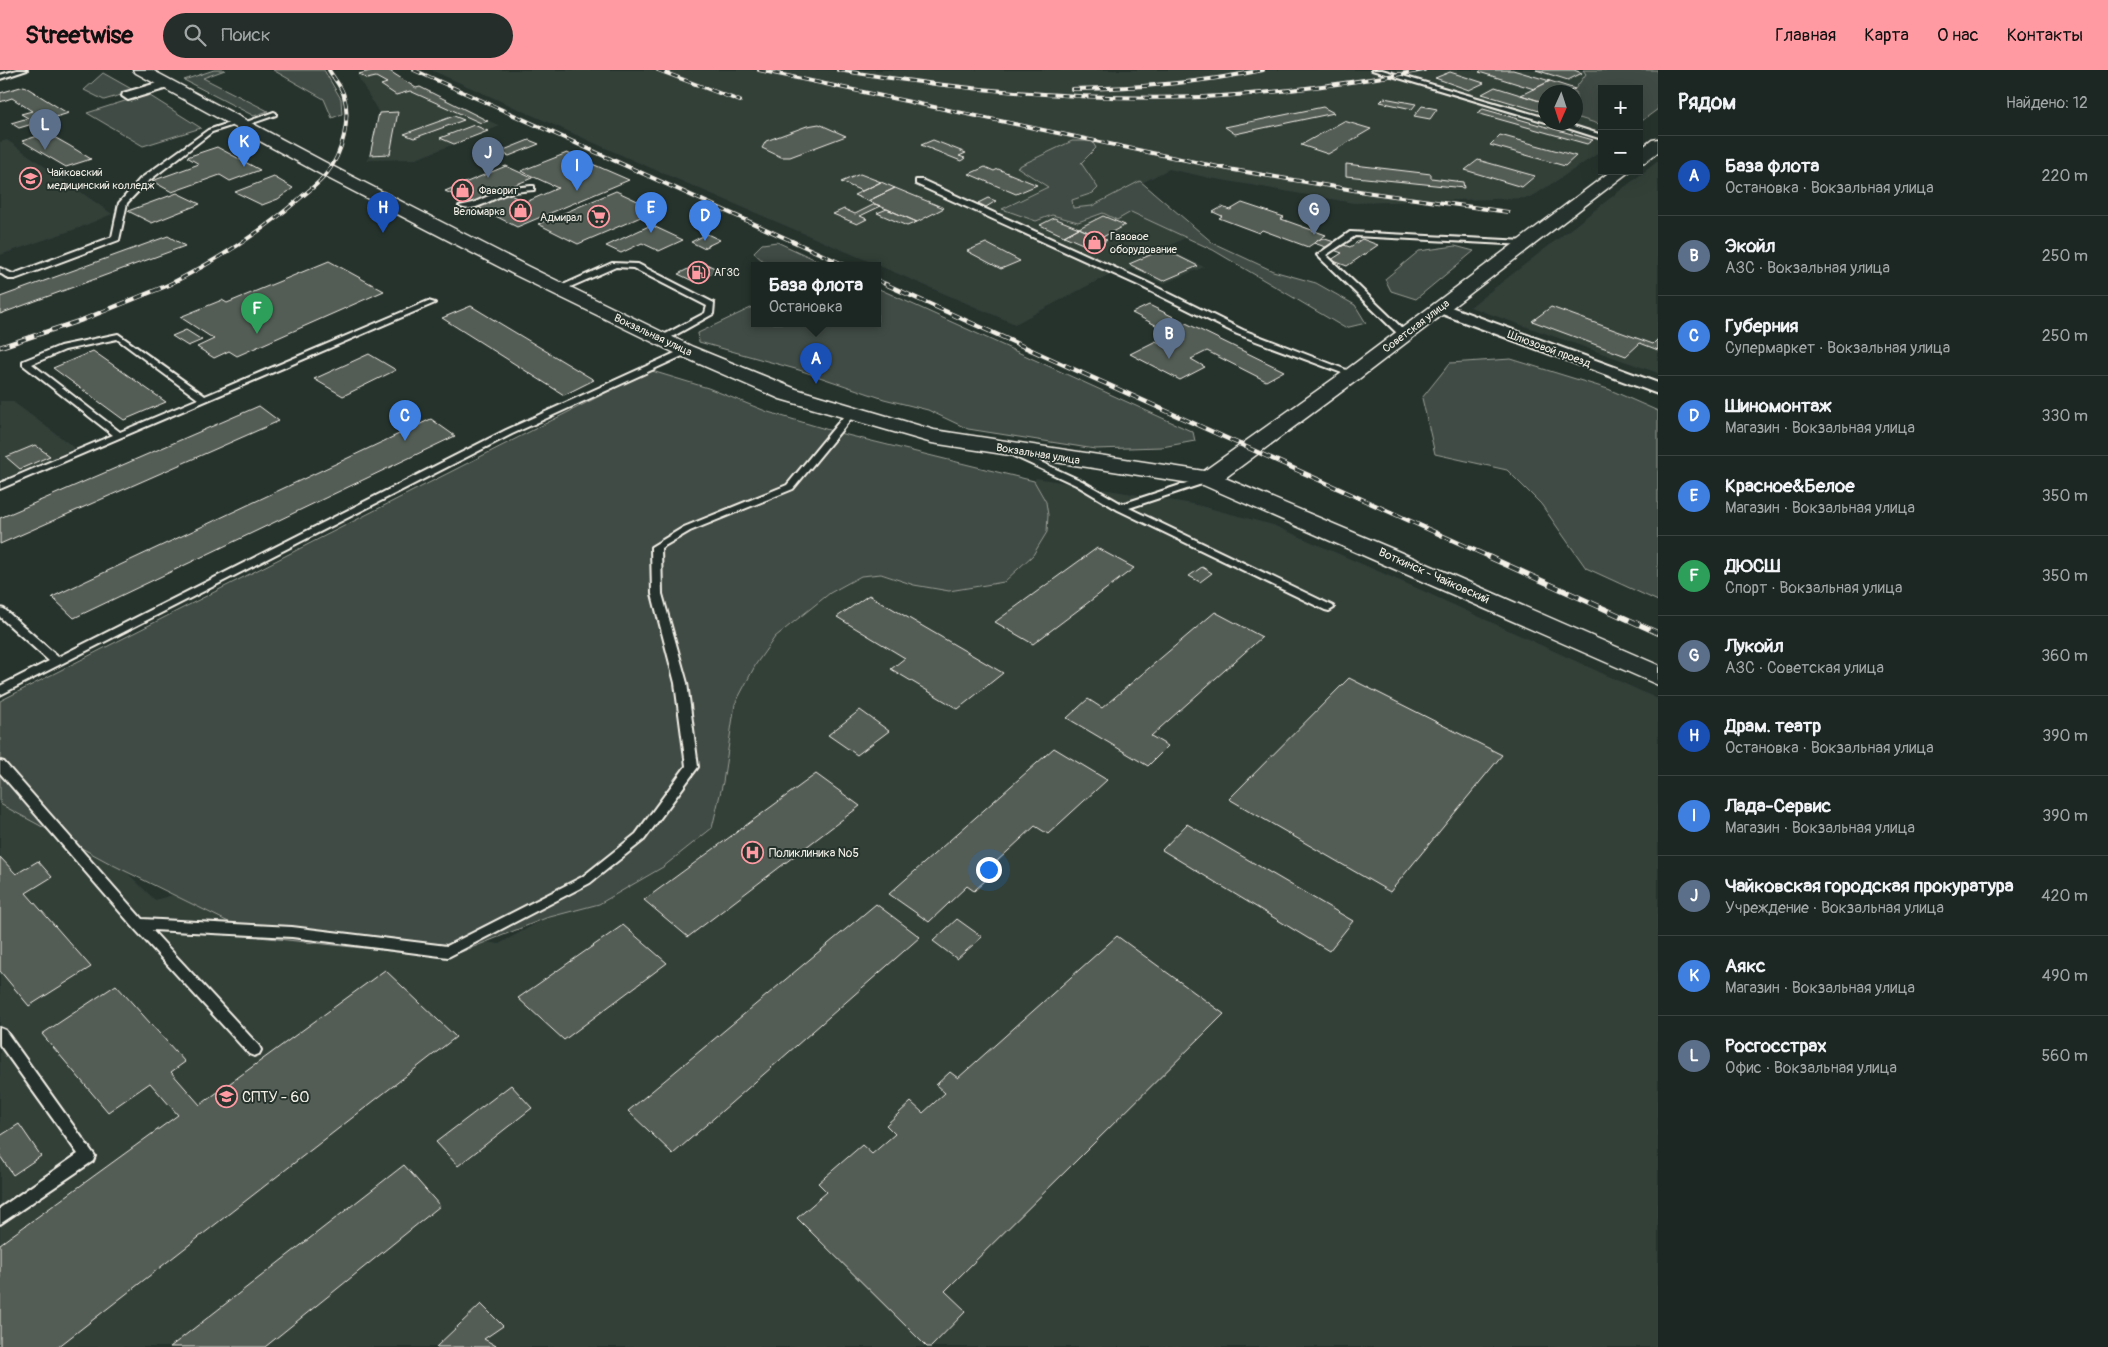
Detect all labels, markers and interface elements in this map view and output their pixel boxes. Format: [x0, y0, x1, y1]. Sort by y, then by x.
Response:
search box [163, 13, 513, 58]
text: Streetwise [25, 21, 133, 50]
icon: search [181, 21, 209, 49]
text: Поиск [221, 23, 271, 47]
text: Главная [1775, 24, 1836, 47]
text: Карта [1864, 24, 1909, 47]
text: О нас [1937, 24, 1979, 47]
text: Контакты [2007, 24, 2083, 47]
north arrow [1538, 85, 1583, 130]
map controls [1598, 85, 1643, 175]
button: + [1598, 85, 1643, 130]
text: Рядом [1678, 89, 1736, 116]
text: Найдено: 12 [2006, 93, 2088, 113]
pin: L [29, 109, 61, 150]
pin: K [228, 126, 260, 167]
button: − [1598, 130, 1643, 175]
pin: J [472, 137, 504, 178]
pin: I [561, 150, 593, 191]
text: База флота [1725, 154, 1819, 178]
school or university icon: Чайковский медицинский колледж [19, 166, 43, 190]
place label: Чайковский медицинский колледж [47, 166, 155, 192]
text: A [1689, 166, 1699, 186]
text: 220 m [2042, 166, 2088, 186]
shop icon: Фаворит [451, 178, 475, 202]
text: Остановка · Вокзальная улица [1725, 178, 1934, 198]
place label: Фаворит [479, 184, 519, 197]
pin: H [367, 192, 399, 233]
pin: E [635, 192, 667, 233]
pin: G [1298, 194, 1330, 235]
shop icon: Веломарка [509, 199, 533, 223]
pin: D [689, 200, 721, 241]
place label: Веломарка [453, 205, 505, 218]
supermarket icon: Адмирал [586, 205, 610, 229]
place label: Адмирал [540, 211, 582, 224]
shop icon: Газовое оборудование [1082, 230, 1106, 254]
place label: Газовое оборудование [1110, 230, 1177, 256]
text: Экойл [1725, 234, 1776, 258]
text: B [1689, 246, 1699, 266]
text: 250 m [2042, 246, 2088, 266]
text: АЗС · Вокзальная улица [1725, 258, 1890, 278]
fuel station icon: АГЗС [686, 260, 710, 284]
popup [751, 262, 881, 327]
place label: АГЗС [714, 266, 740, 279]
text: База флота [769, 273, 863, 297]
pin: F [241, 293, 273, 334]
text: Остановка [769, 297, 842, 317]
street label: Советская улица [1380, 297, 1452, 355]
street label: Вокзальная улица [612, 311, 694, 359]
text: Губерния [1725, 314, 1798, 338]
pin: B [1153, 318, 1185, 359]
text: C [1689, 326, 1699, 346]
text: 250 m [2042, 326, 2088, 346]
street label: Шлюзовой проезд [1506, 328, 1593, 370]
text: Супермаркет · Вокзальная улица [1725, 338, 1950, 358]
pin: A [800, 343, 832, 384]
text: Шиномонтаж [1725, 394, 1831, 418]
pin: C [389, 400, 421, 441]
text: D [1689, 406, 1699, 426]
text: 330 m [2042, 406, 2088, 426]
text: Магазин · Вокзальная улица [1725, 418, 1915, 438]
street label: Вокзальная улица [995, 441, 1081, 467]
text: Красное&Белое [1725, 474, 1855, 498]
text: E [1690, 486, 1698, 506]
text: 350 m [2042, 486, 2088, 506]
text: Магазин · Вокзальная улица [1725, 498, 1915, 518]
street label: Воткинск - Чайковский [1376, 545, 1492, 607]
text: ДЮСШ [1725, 554, 1780, 578]
text: F [1689, 566, 1699, 586]
text: 350 m [2042, 566, 2088, 586]
text: Спорт · Вокзальная улица [1725, 578, 1902, 598]
text: Лукойл [1725, 634, 1784, 658]
text: G [1689, 646, 1699, 666]
text: 360 m [2041, 646, 2088, 666]
text: АЗС · Советская улица [1725, 658, 1884, 678]
text: Драм. театр [1725, 714, 1821, 738]
text: H [1689, 726, 1699, 746]
text: 390 m [2042, 726, 2088, 746]
text: Остановка · Вокзальная улица [1725, 738, 1934, 758]
text: Лада-Сервис [1725, 794, 1831, 818]
text: I [1692, 806, 1696, 826]
text: 390 m [2042, 806, 2088, 826]
text: Магазин · Вокзальная улица [1725, 818, 1915, 838]
hospital icon: Поликлиника №5 [741, 841, 765, 865]
place label: Поликлиника №5 [769, 846, 859, 861]
your location [976, 857, 1002, 883]
text: Чайковская городская прокуратура [1725, 874, 2014, 898]
text: J [1690, 886, 1698, 906]
text: 420 m [2041, 886, 2088, 906]
text: Учреждение · Вокзальная улица [1725, 898, 1944, 918]
text: Аякс [1725, 954, 1766, 978]
text: K [1689, 966, 1699, 986]
text: 490 m [2042, 966, 2088, 986]
text: Магазин · Вокзальная улица [1725, 978, 1915, 998]
text: Росгосстрах [1725, 1034, 1827, 1058]
text: L [1689, 1046, 1699, 1066]
text: 560 m [2041, 1046, 2088, 1066]
text: Офис · Вокзальная улица [1725, 1058, 1897, 1078]
school or university icon: СПТУ - 60 [214, 1085, 238, 1109]
place label: СПТУ - 60 [242, 1088, 309, 1107]

